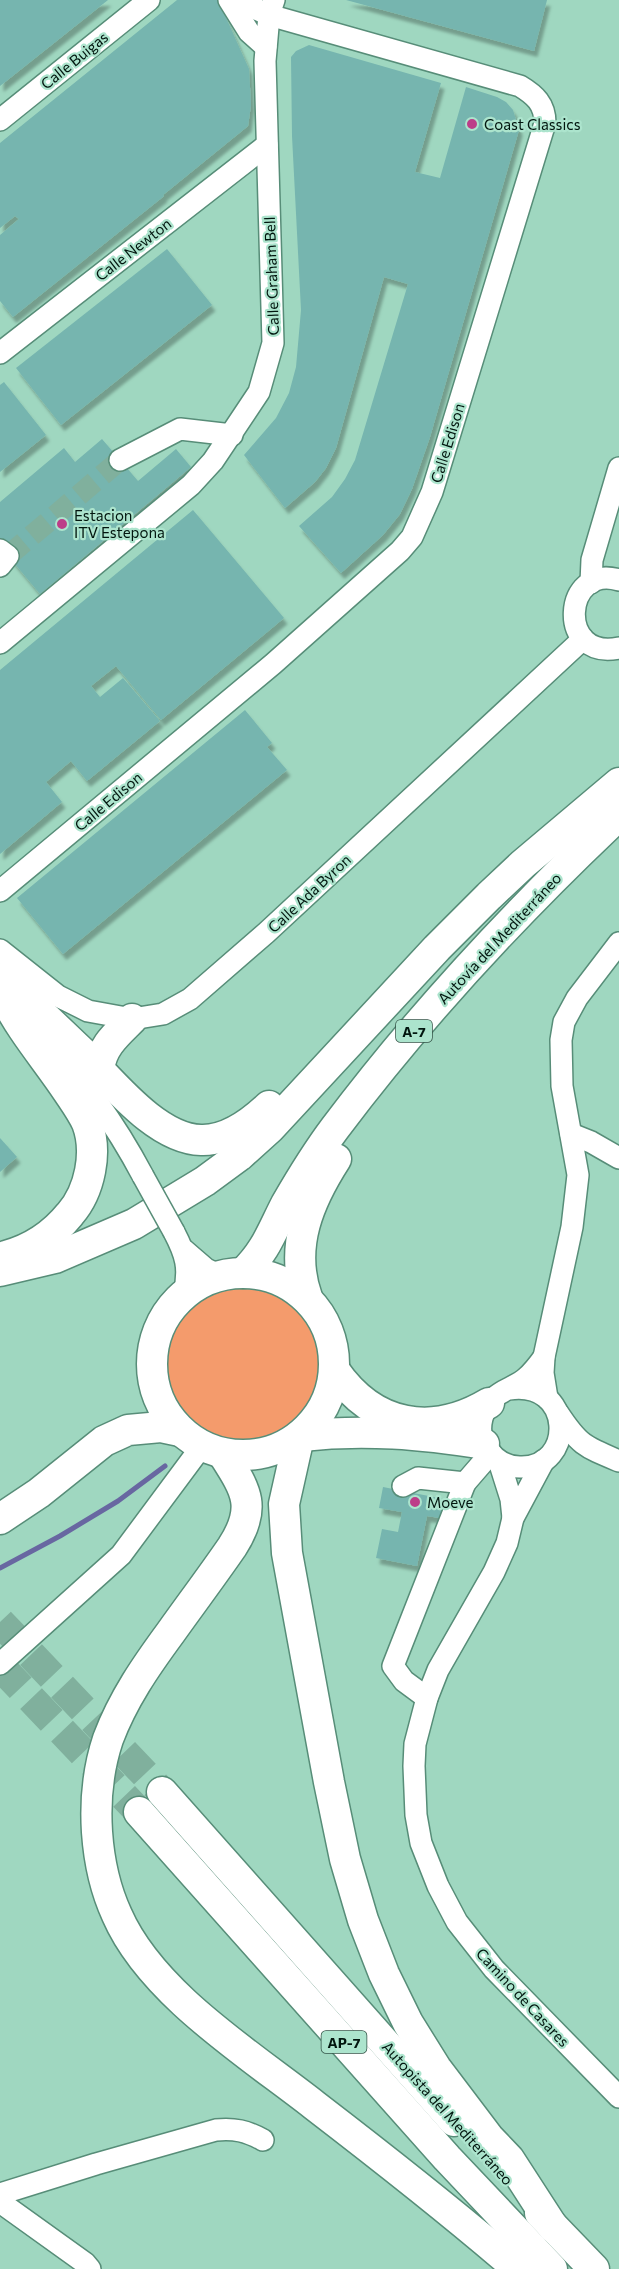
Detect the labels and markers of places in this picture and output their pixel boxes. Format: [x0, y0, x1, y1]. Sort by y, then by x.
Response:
place label: Coast Classics [484, 115, 581, 133]
marker: Coast Classics [465, 117, 479, 131]
place label: Estacion ITV Estepona [74, 506, 165, 541]
marker: Estacion ITV Estepona [55, 517, 69, 531]
place label: Moeve [427, 1493, 473, 1511]
marker: Moeve [408, 1495, 422, 1509]

